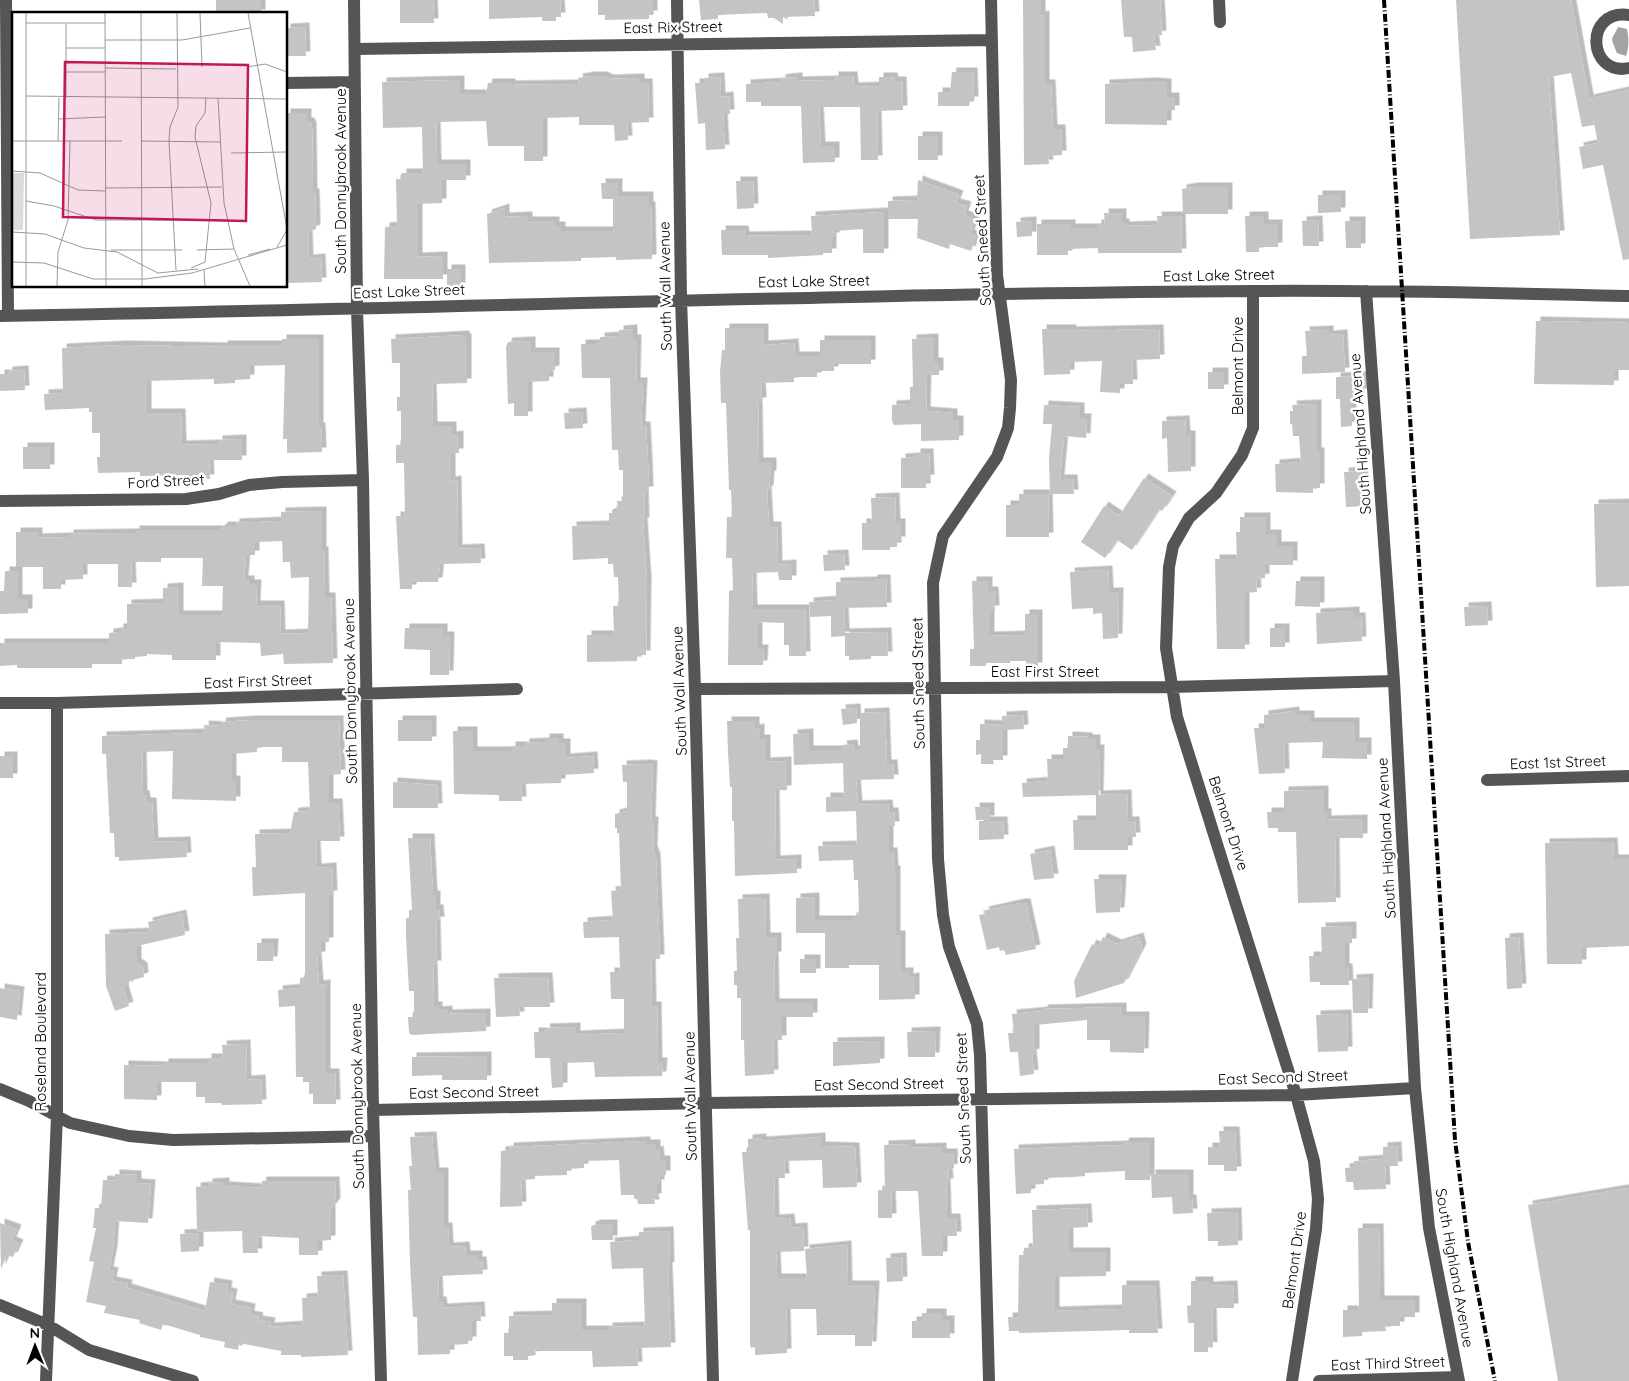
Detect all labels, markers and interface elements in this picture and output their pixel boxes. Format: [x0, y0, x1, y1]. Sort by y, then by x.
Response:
inset map [12, 12, 288, 288]
street label: East Rix Street [623, 17, 723, 37]
street label: South Donnybrook Avenue [331, 88, 350, 274]
street label: South Sneed Street [969, 174, 995, 306]
street label: South Wall Avenue [654, 221, 676, 351]
street label: East Lake Street [1163, 265, 1275, 285]
street label: East Lake Street [758, 271, 870, 291]
street label: East Lake Street [353, 280, 465, 302]
street label: Belmont Drive [1228, 317, 1247, 415]
street label: South Highland Avenue [1345, 353, 1375, 515]
street label: Ford Street [127, 469, 205, 493]
street label: South Donnybrook Avenue [339, 598, 361, 784]
street label: South Sneed Street [907, 617, 929, 749]
street label: South Wall Avenue [667, 626, 691, 756]
street label: East First Street [991, 662, 1099, 681]
street label: East First Street [203, 670, 313, 692]
street label: East 1st Street [1509, 751, 1607, 773]
street label: South Highland Avenue [1372, 757, 1400, 919]
street label: Belmont Drive [1205, 773, 1253, 873]
street label: Roseland Boulevard [31, 972, 50, 1112]
street label: South Donnybrook Avenue [346, 1003, 368, 1189]
street label: South Wall Avenue [679, 1031, 701, 1161]
street label: South Sneed Street [951, 1032, 975, 1164]
street label: East Second Street [1217, 1065, 1349, 1089]
street label: East Second Street [814, 1073, 944, 1095]
street label: East Second Street [409, 1081, 539, 1103]
street label: South Highland Avenue [1432, 1187, 1478, 1349]
street label: Belmont Drive [1278, 1210, 1310, 1310]
north arrow [10, 1321, 60, 1371]
text: N [29, 1324, 40, 1342]
street label: East Third Street [1331, 1352, 1445, 1374]

